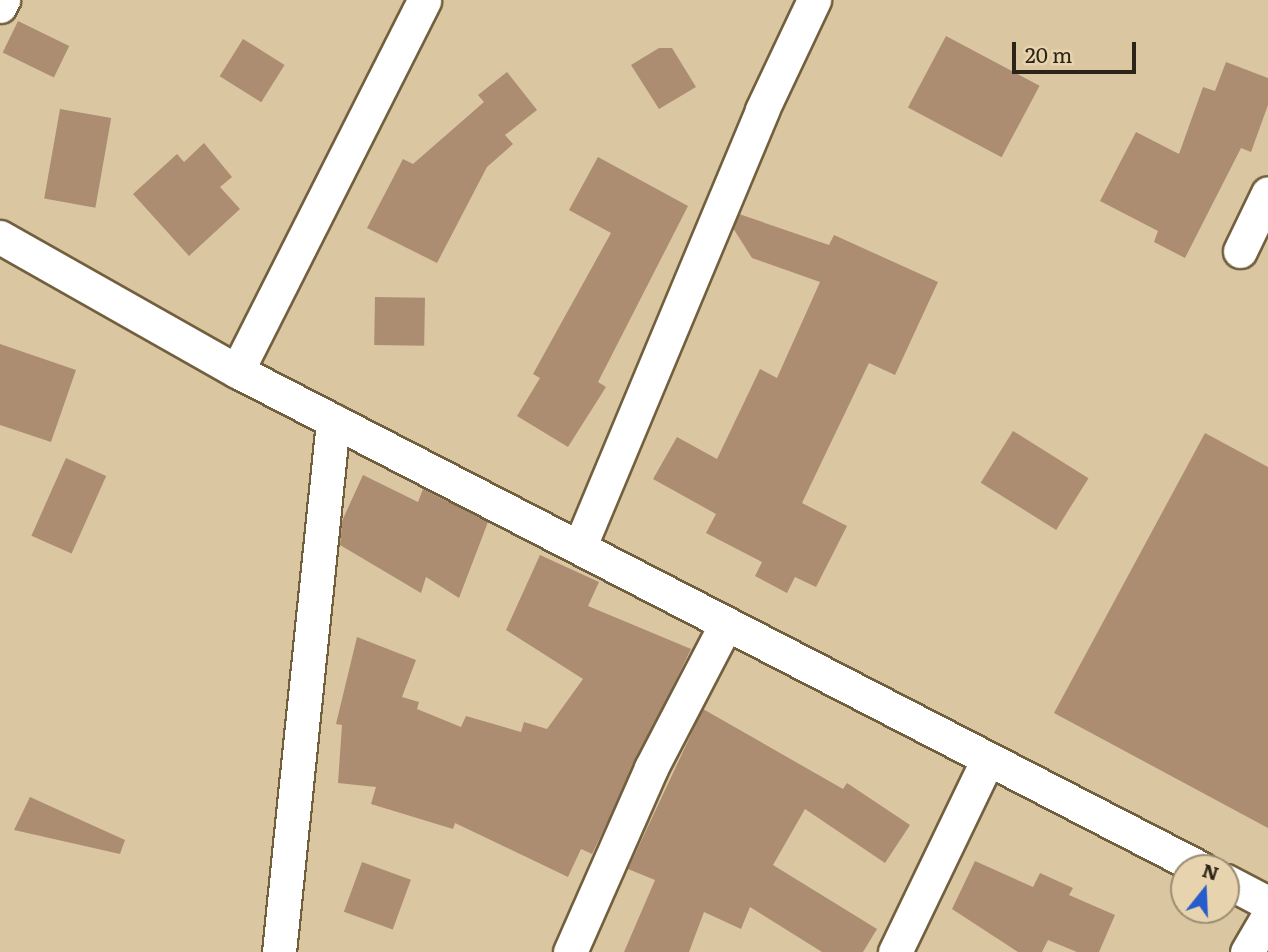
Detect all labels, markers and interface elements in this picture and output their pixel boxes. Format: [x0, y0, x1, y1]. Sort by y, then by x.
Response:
scale bar [1016, 28, 1140, 72]
text: 20 m [1025, 38, 1072, 69]
north arrow [1170, 854, 1240, 924]
text: N [1199, 855, 1223, 887]

